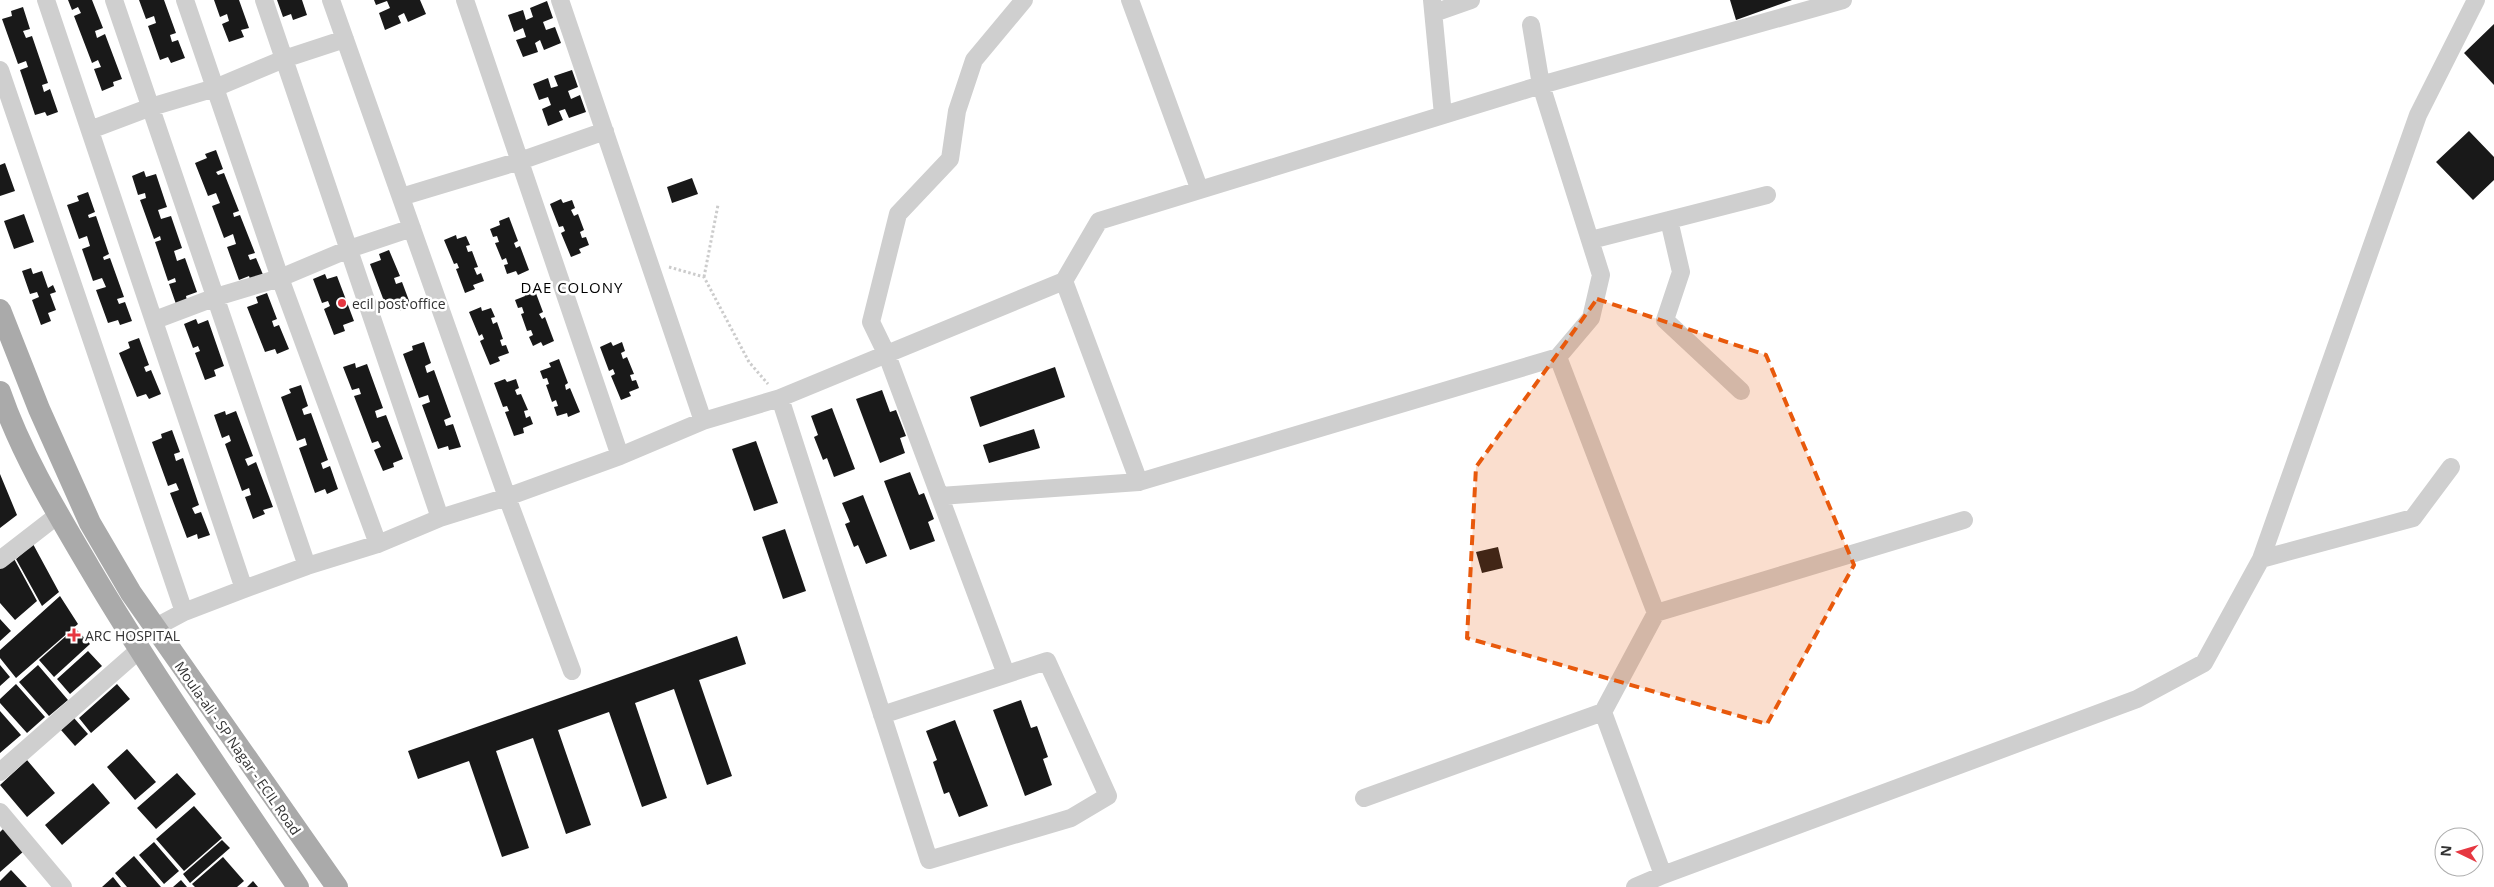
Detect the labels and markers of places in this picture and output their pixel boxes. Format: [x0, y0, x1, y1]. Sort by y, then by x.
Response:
place label: ecil post office [352, 294, 446, 313]
marker: ecil post office [336, 297, 348, 309]
place label: ARC HOSPITAL [85, 626, 180, 645]
marker: ARC HOSPITAL [67, 628, 81, 642]

